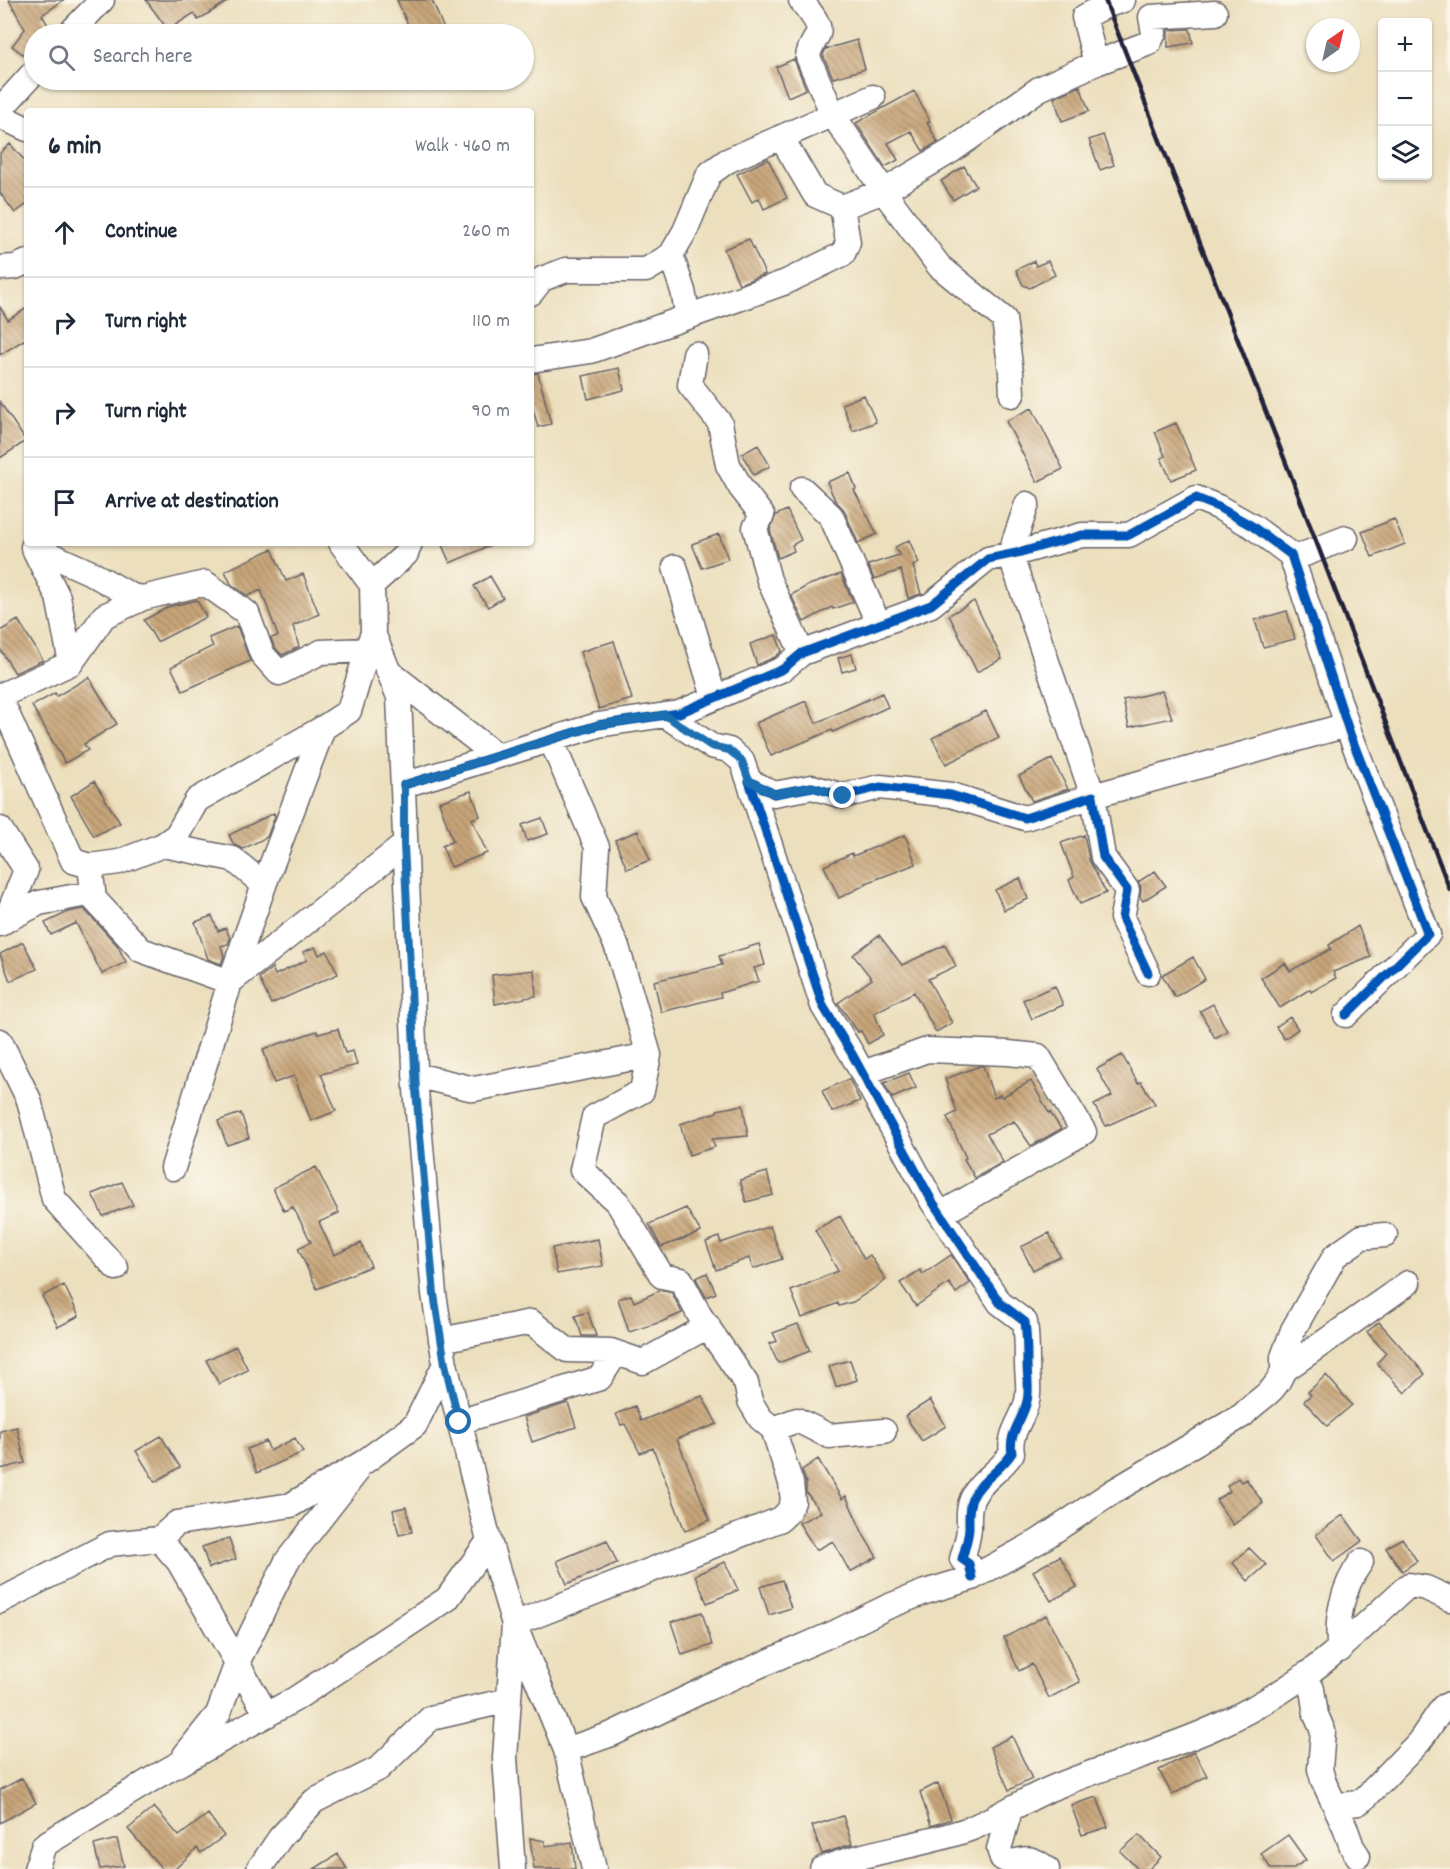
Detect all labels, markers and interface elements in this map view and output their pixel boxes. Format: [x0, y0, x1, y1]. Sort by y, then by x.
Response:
north arrow [1306, 18, 1360, 72]
map controls [1378, 18, 1432, 180]
button: + [1378, 18, 1432, 72]
search box [24, 24, 534, 90]
icon: search [45, 41, 78, 74]
text: Search here [93, 42, 192, 73]
button: − [1378, 72, 1432, 126]
button: layers [1378, 126, 1432, 180]
text: 6 min [48, 129, 101, 166]
text: Walk · 460 m [415, 133, 510, 161]
icon: ahead [48, 216, 81, 249]
text: Continue [105, 217, 177, 248]
text: 260 m [462, 218, 510, 246]
icon: right [48, 306, 81, 339]
text: Turn right [105, 307, 187, 338]
text: 110 m [472, 308, 510, 336]
icon: right [48, 396, 81, 429]
text: Turn right [105, 397, 187, 428]
text: 90 m [472, 398, 510, 426]
icon: arrive [48, 486, 81, 519]
text: Arrive at destination [105, 487, 279, 518]
route end [829, 782, 855, 808]
route start [445, 1408, 471, 1434]

